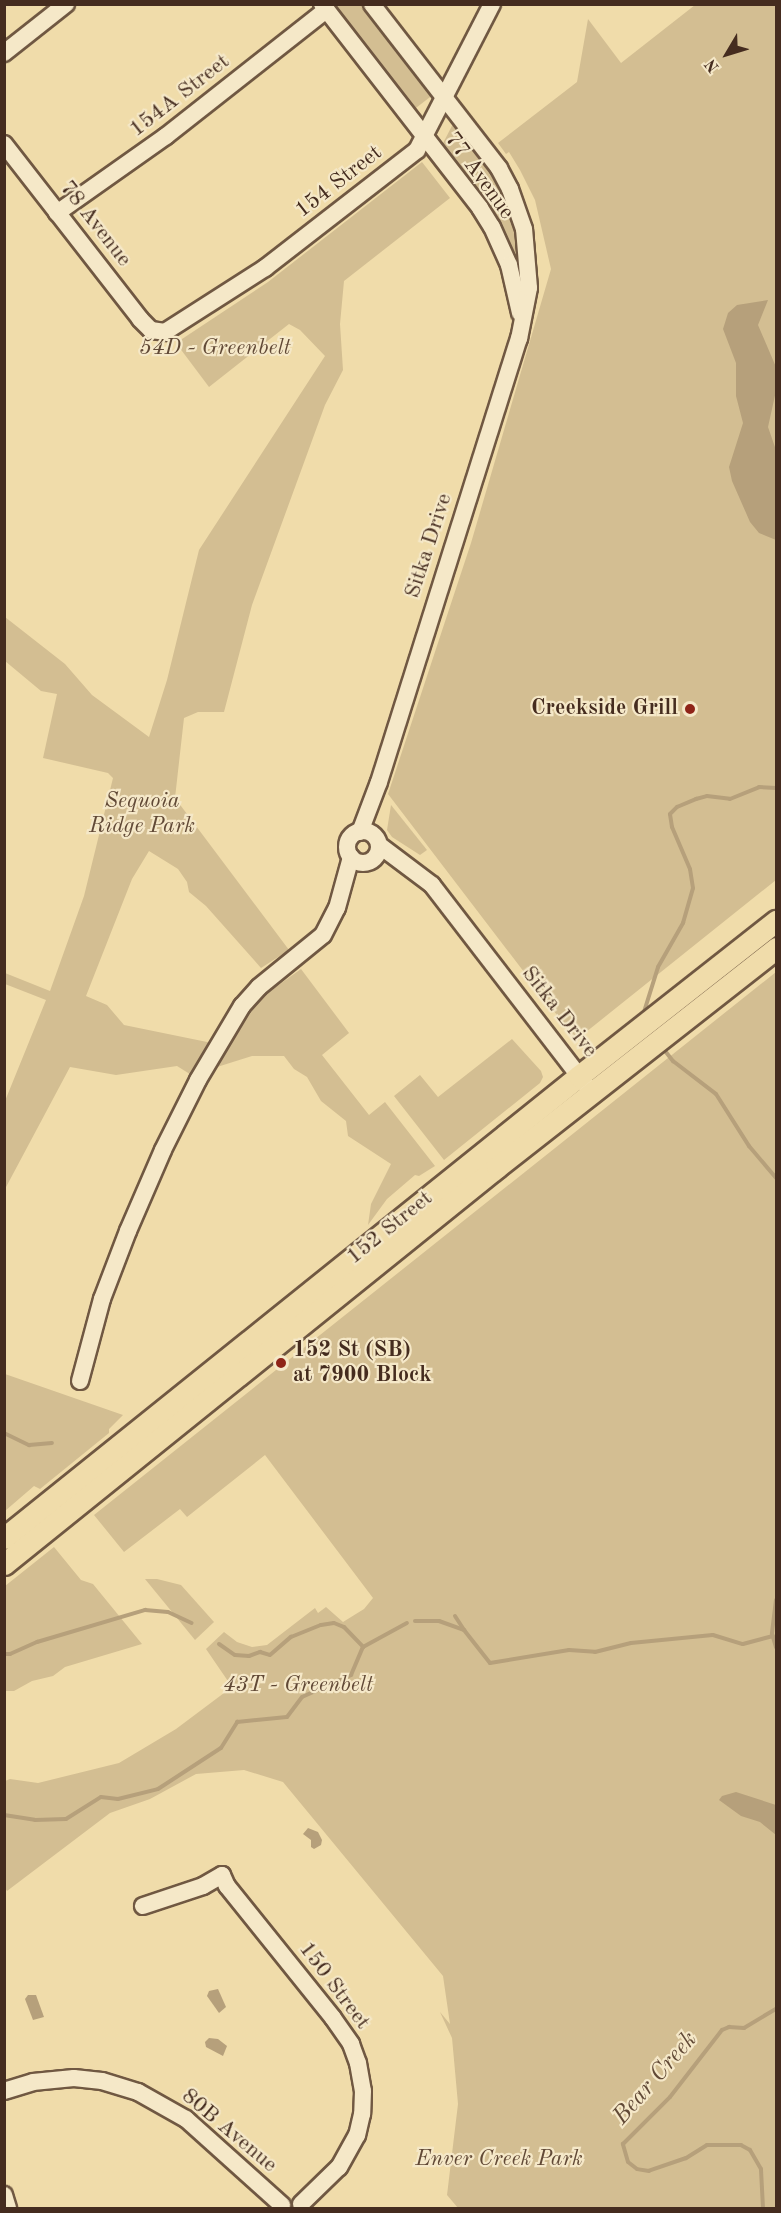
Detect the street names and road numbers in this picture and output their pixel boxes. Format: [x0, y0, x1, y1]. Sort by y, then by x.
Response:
street label: 154A Street [125, 49, 235, 143]
street label: 77 Avenue [438, 127, 520, 225]
street label: 154 Street [290, 140, 388, 224]
street label: 78 Avenue [53, 176, 137, 272]
street label: Sitka Drive [400, 490, 458, 602]
street label: Sitka Drive [515, 961, 603, 1063]
street label: 152 Street [342, 1185, 438, 1271]
street label: 150 Street [293, 1937, 375, 2035]
street label: 80B Avenue [176, 2083, 282, 2179]

